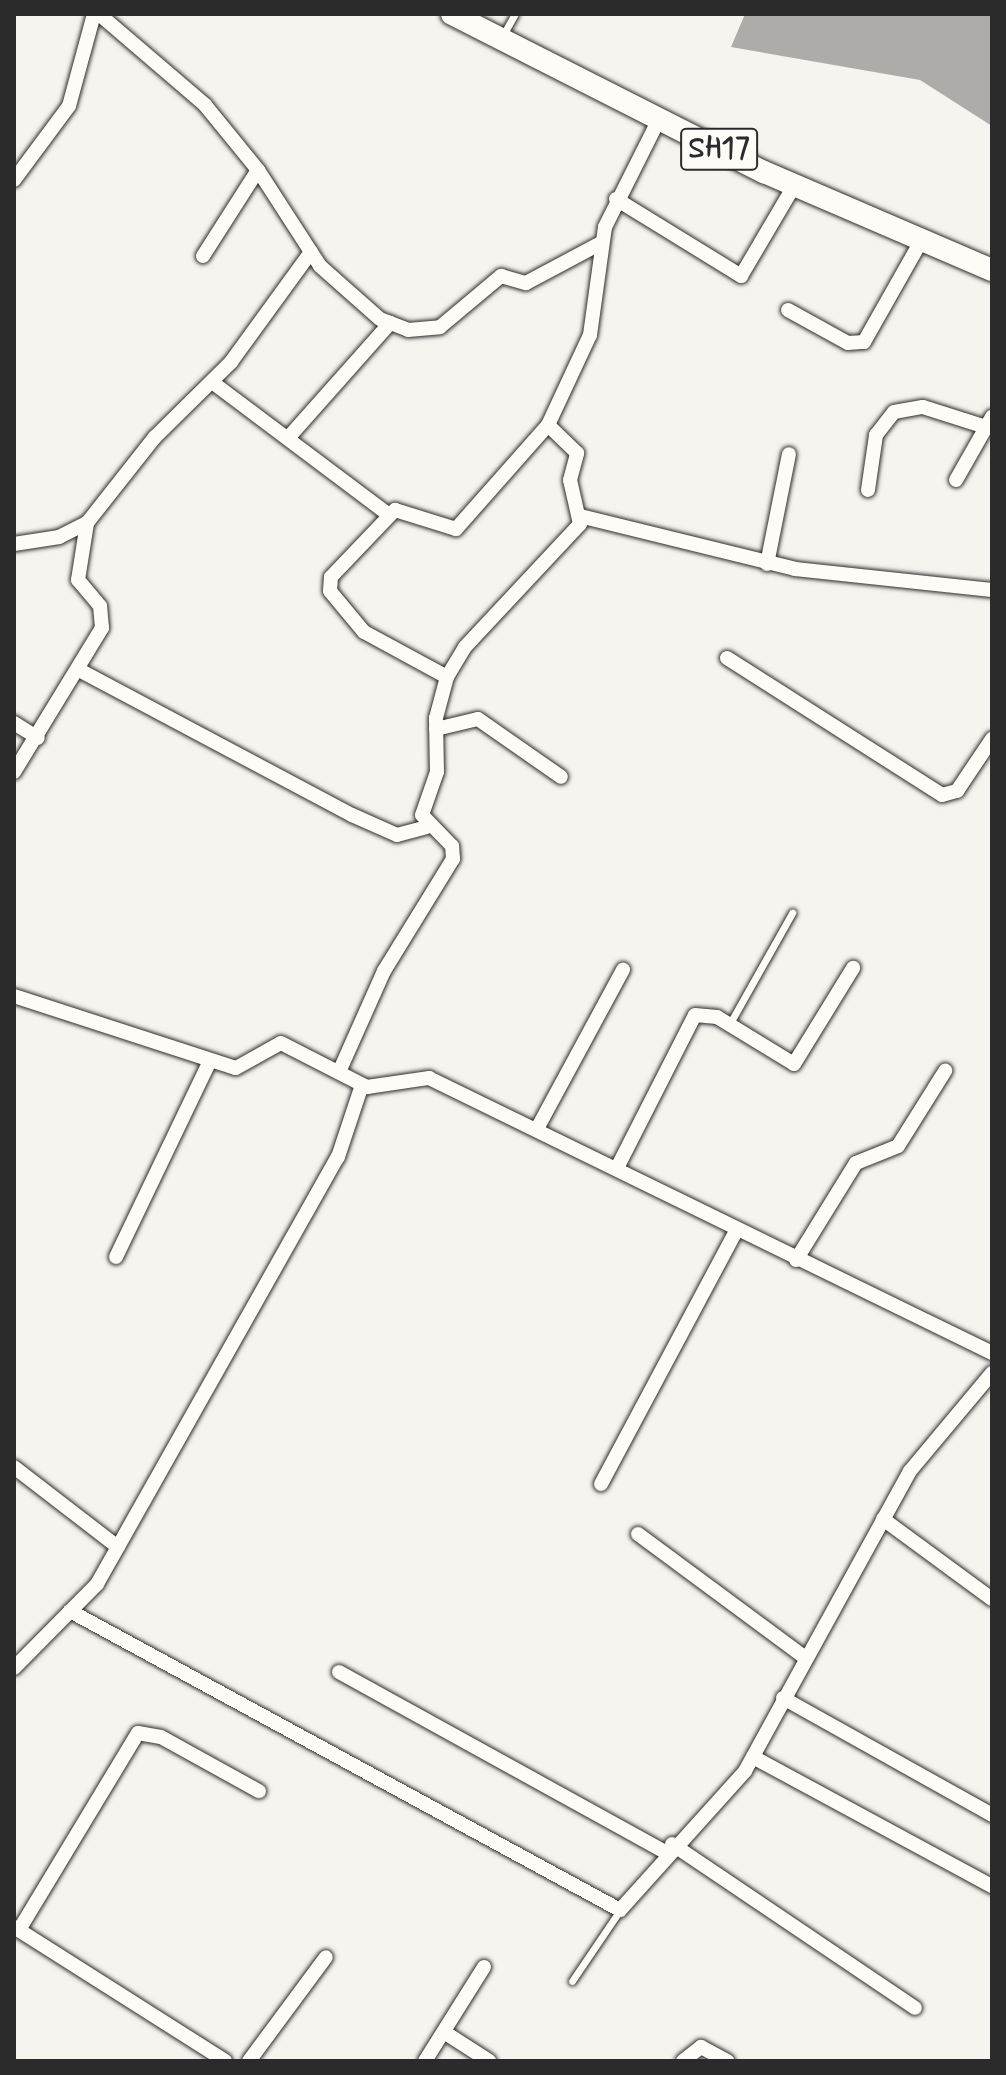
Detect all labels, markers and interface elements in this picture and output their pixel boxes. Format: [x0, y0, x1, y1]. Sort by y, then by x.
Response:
road number: SH17 [679, 123, 759, 175]

